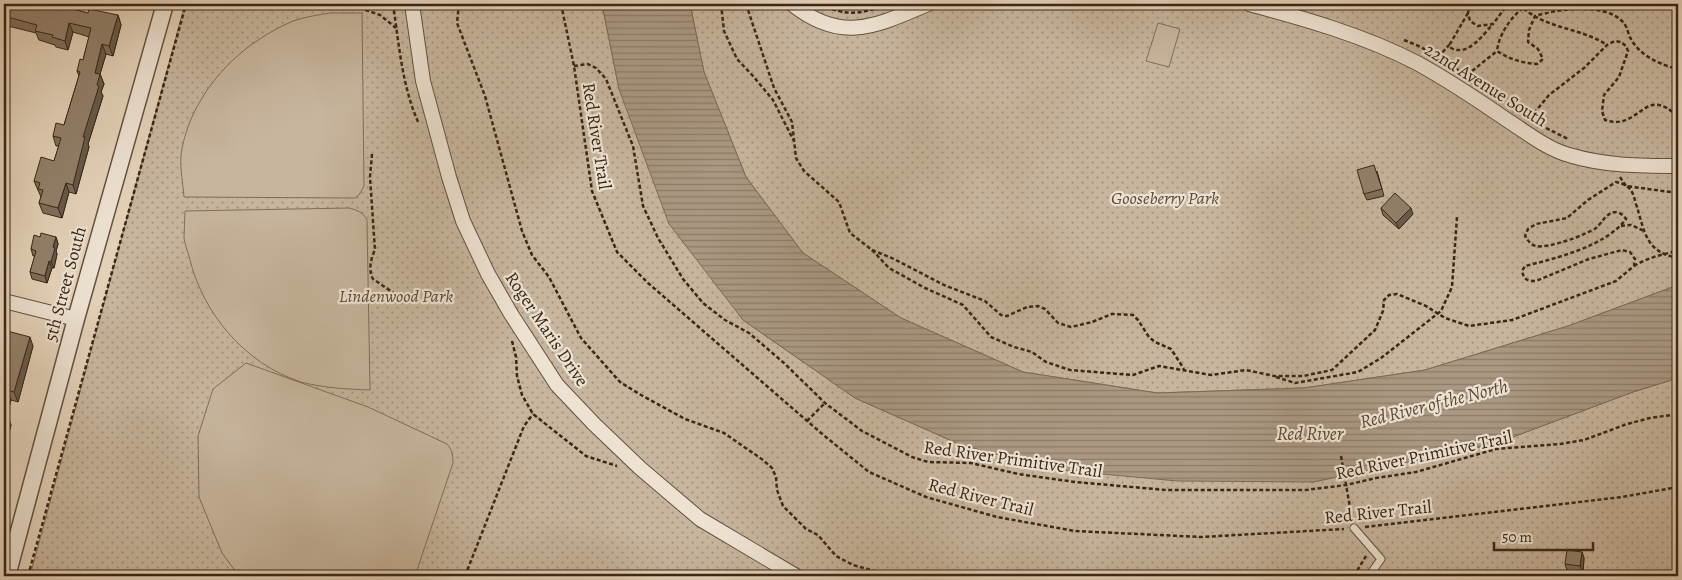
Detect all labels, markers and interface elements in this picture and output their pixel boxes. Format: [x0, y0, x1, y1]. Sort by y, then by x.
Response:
street label: 22nd Avenue South [1420, 38, 1552, 133]
street label: Red River Trail [577, 81, 617, 192]
park label: Gooseberry Park [1111, 186, 1219, 210]
street label: 5th Street South [38, 223, 92, 344]
street label: Roger Maris Drive [500, 267, 594, 391]
park label: Lindenwood Park [339, 284, 453, 308]
water label: Red River of the North [1357, 373, 1511, 435]
water label: Red River [1277, 421, 1345, 447]
street label: Red River Primitive Trail [1334, 424, 1515, 485]
street label: Red River Primitive Trail [922, 435, 1104, 483]
street label: Red River Trail [926, 472, 1037, 522]
street label: Red River Trail [1323, 494, 1433, 530]
scale bar [1494, 520, 1593, 552]
text: 50 m [1502, 527, 1532, 547]

